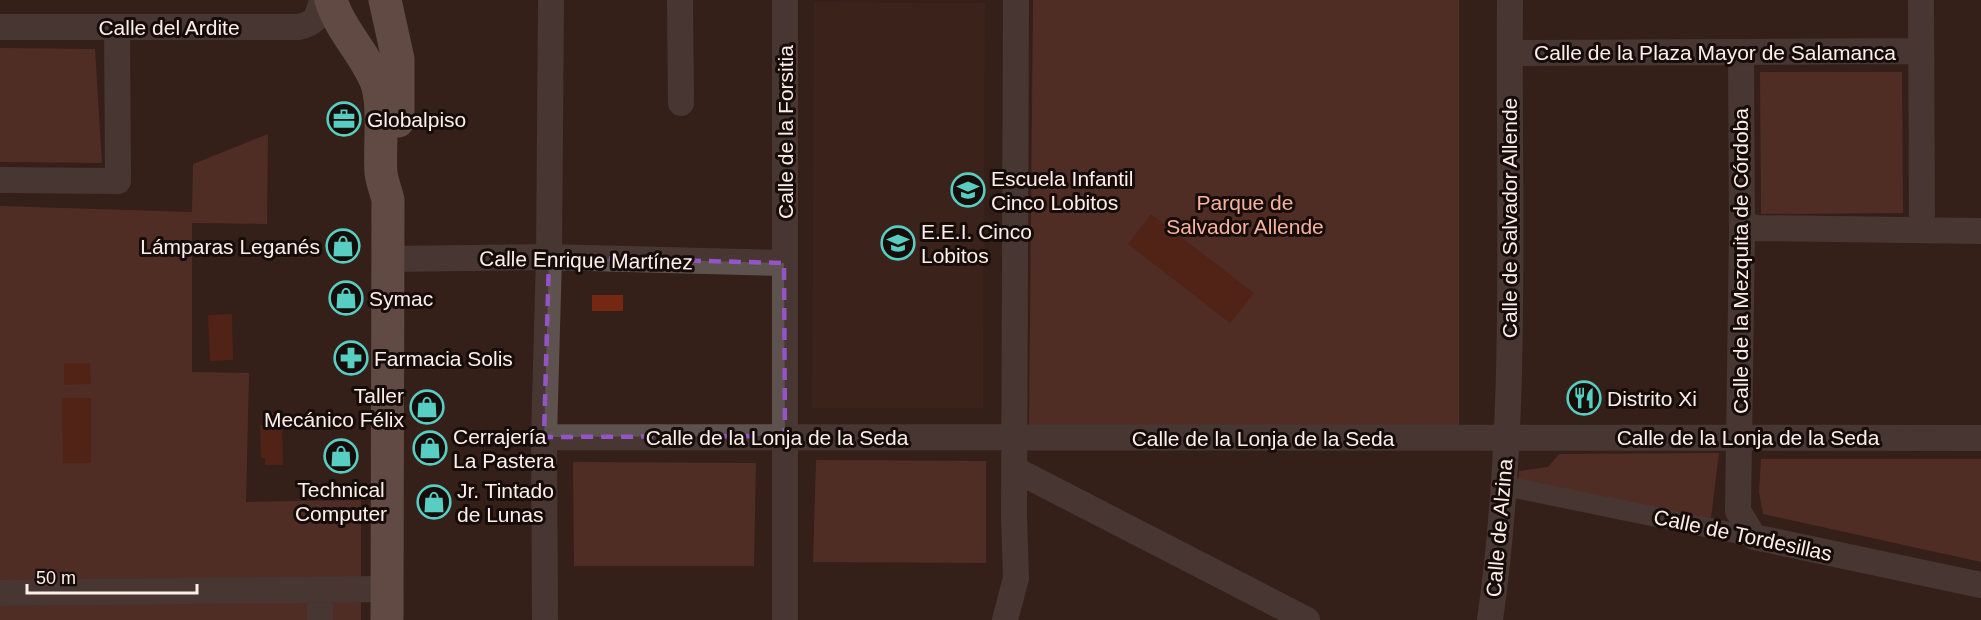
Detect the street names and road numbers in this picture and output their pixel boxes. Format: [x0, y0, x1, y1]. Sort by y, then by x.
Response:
street label: Calle del Ardite [98, 16, 240, 39]
street label: Calle de la Plaza Mayor de Salamanca [1534, 41, 1896, 64]
street label: Calle de la Forsitia [774, 45, 797, 219]
street label: Calle de Salvador Allende [1498, 98, 1521, 338]
street label: Calle de la Mezquita de Córdoba [1729, 108, 1752, 414]
street label: Calle Enrique Martínez [479, 247, 693, 273]
street label: Calle de la Lonja de la Seda [646, 426, 909, 449]
street label: Calle de la Lonja de la Seda [1617, 426, 1880, 449]
street label: Calle de la Lonja de la Seda [1132, 427, 1395, 450]
street label: Calle de Alzina [1481, 457, 1517, 598]
street label: Calle de Tordesillas [1652, 505, 1834, 565]

